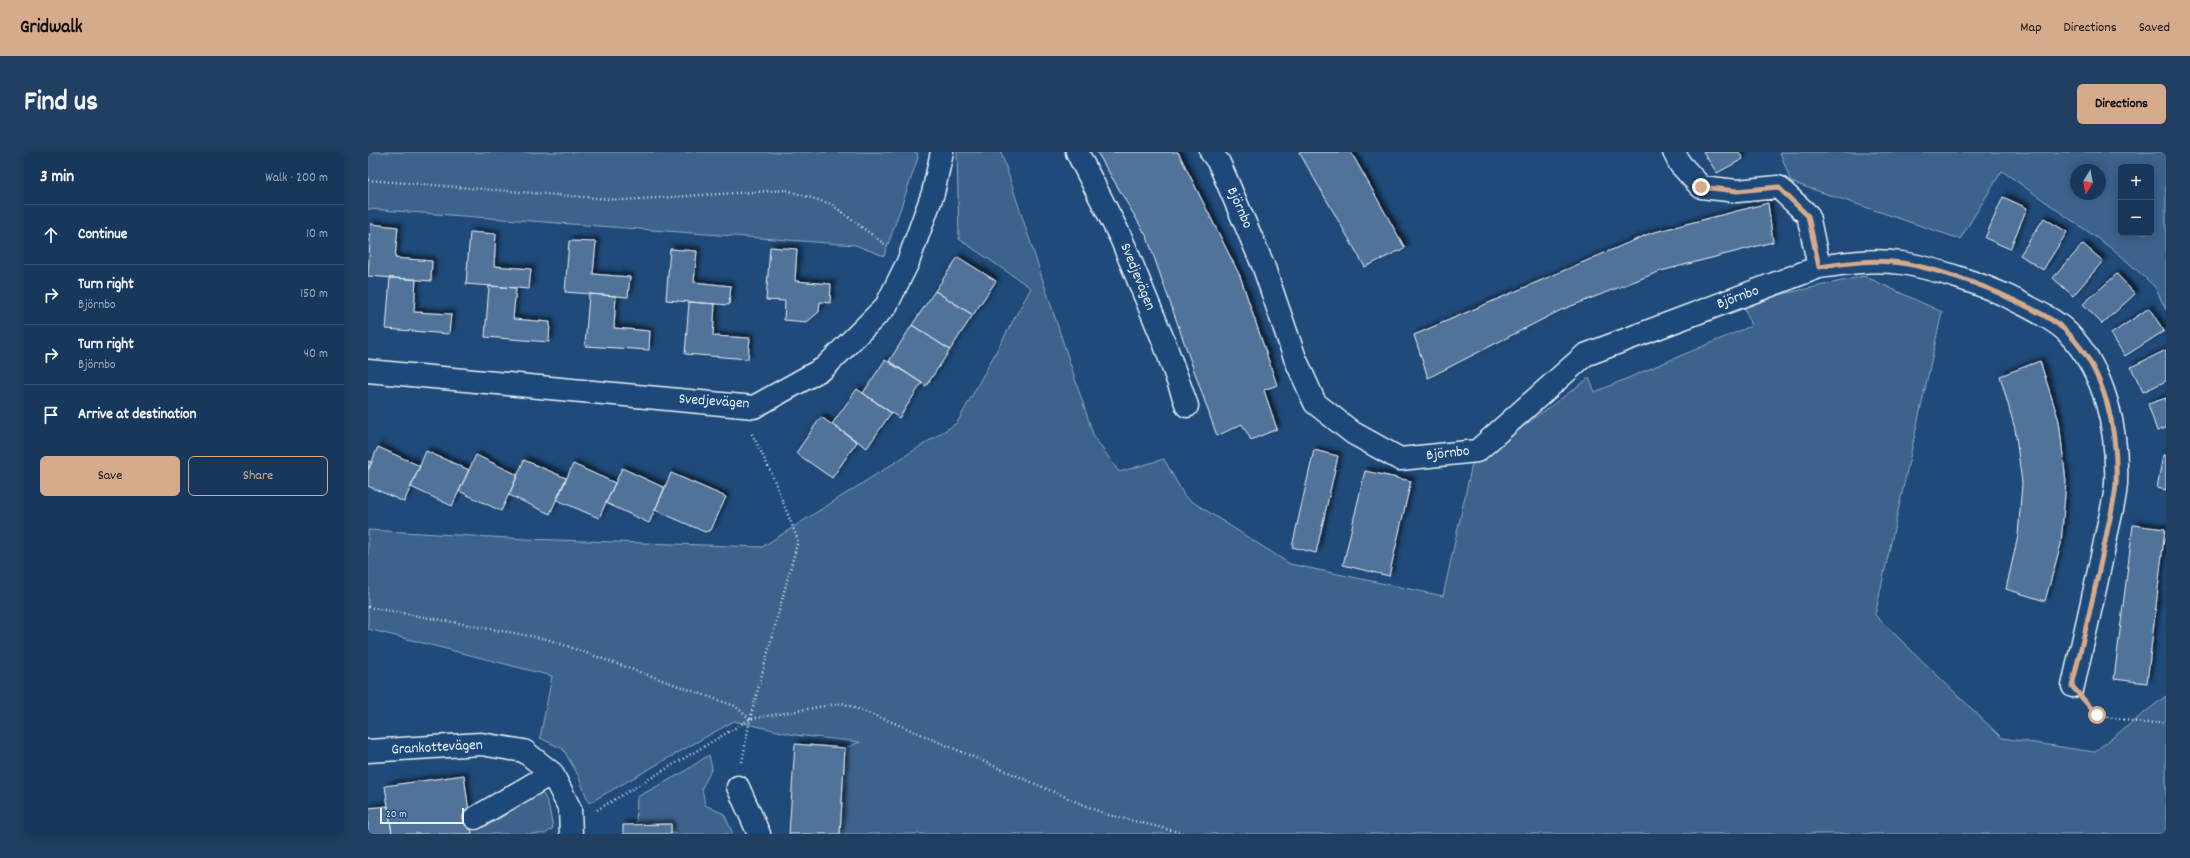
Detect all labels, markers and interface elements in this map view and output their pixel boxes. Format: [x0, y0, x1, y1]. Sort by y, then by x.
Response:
text: Gridwalk [20, 15, 83, 42]
text: Map [2020, 18, 2042, 38]
text: Directions [2064, 18, 2117, 38]
text: Saved [2139, 18, 2170, 38]
text: Find us [24, 84, 98, 124]
button: Directions [2077, 84, 2166, 124]
north arrow [2070, 164, 2106, 200]
map controls [2118, 164, 2154, 236]
button: + [2118, 164, 2154, 200]
text: 3 min [40, 166, 74, 190]
text: Walk · 200 m [265, 169, 328, 188]
route end [1692, 178, 1710, 196]
street label: Björnbo [1220, 184, 1258, 233]
button: − [2118, 200, 2154, 236]
icon: ahead [40, 224, 62, 246]
text: Continue [78, 224, 127, 246]
text: 10 m [306, 225, 328, 244]
street label: Svedjevägen [1114, 240, 1160, 314]
text: Turn right [78, 274, 134, 296]
street label: Björnbo [1714, 280, 1762, 316]
icon: right [40, 284, 62, 306]
text: 150 m [300, 285, 328, 304]
text: Björnbo [78, 296, 116, 315]
text: Turn right [78, 334, 134, 356]
icon: right [40, 344, 62, 366]
text: 40 m [304, 345, 328, 364]
text: Björnbo [78, 356, 116, 375]
street label: Svedjevägen [678, 389, 750, 415]
icon: arrive [40, 404, 62, 426]
text: Arrive at destination [78, 404, 196, 426]
street label: Björnbo [1425, 440, 1471, 468]
button: Save [40, 456, 180, 496]
button: Share [188, 456, 328, 496]
route start [2088, 706, 2106, 724]
street label: Grankottevägen [391, 735, 483, 761]
scale bar [380, 806, 464, 825]
text: 20 m [386, 807, 407, 823]

